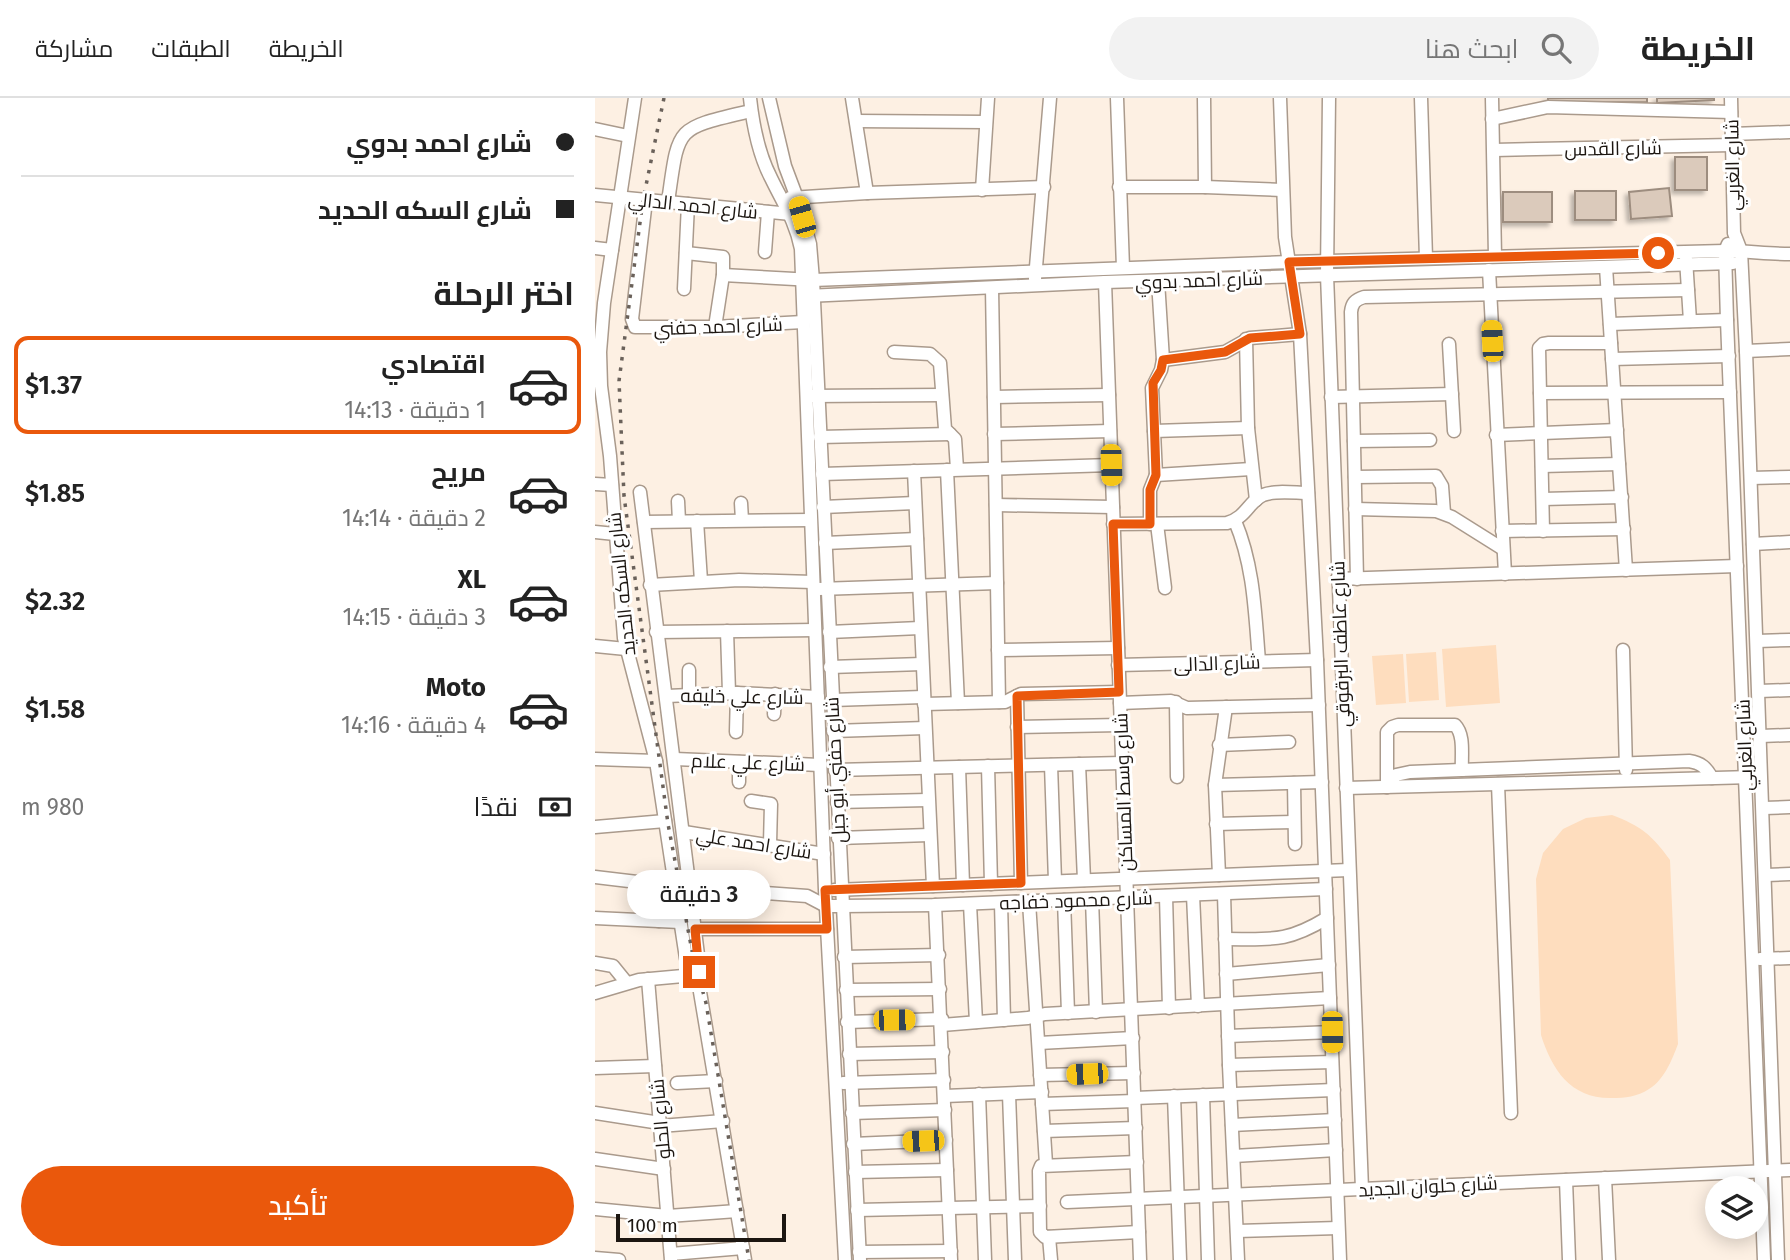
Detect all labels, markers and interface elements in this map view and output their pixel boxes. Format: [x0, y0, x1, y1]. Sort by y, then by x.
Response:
search box [1109, 17, 1599, 80]
icon: search [1537, 29, 1575, 67]
text: الخريطة [1641, 29, 1755, 69]
text: ابحث هنا [1425, 34, 1519, 65]
text: مشاركة [35, 35, 113, 63]
text: الطبقات [151, 35, 231, 63]
text: الخريطة [269, 35, 344, 63]
street label: شارع الغربي [1720, 119, 1748, 211]
text: شارع احمد بدوي [346, 128, 532, 159]
street label: شارع القدس [1564, 136, 1662, 163]
street label: شارع احمد الدالي [627, 187, 759, 227]
car [787, 194, 818, 240]
text: شارع السكه الحديد [318, 195, 532, 226]
route start [1642, 237, 1674, 269]
street label: شارع احمد بدوي [1135, 267, 1264, 297]
text: اختر الرحلة [433, 275, 574, 313]
street label: شارع احمد حفني [653, 313, 783, 343]
car [1481, 319, 1504, 363]
text: اقتصادي [381, 349, 486, 380]
icon: car [507, 354, 570, 417]
text: $1.37 [25, 370, 82, 401]
text: 1 دقيقة · 14:13 [344, 396, 486, 424]
car [1100, 444, 1123, 486]
text: مريح [431, 457, 486, 488]
icon: car [507, 462, 570, 525]
text: $1.85 [25, 478, 85, 509]
text: 2 دقيقة · 14:14 [342, 504, 486, 532]
street label: شارع السكه الحديد [603, 511, 642, 657]
street label: شارع عاطف البرقوقي [1326, 560, 1358, 728]
text: XL [458, 564, 486, 595]
icon: car [507, 570, 570, 633]
text: $2.32 [25, 586, 85, 617]
text: 3 دقيقة · 14:15 [343, 603, 486, 631]
street label: شارع الدالى [1173, 650, 1261, 679]
text: Moto [426, 672, 486, 703]
icon: car [507, 678, 570, 741]
street label: شارع علي خليفه [680, 684, 804, 712]
text: $1.58 [25, 694, 85, 725]
street label: شارع حفني أبو جبل [820, 696, 854, 844]
street label: شارع الغربي [1731, 699, 1761, 791]
text: 4 دقيقة · 14:16 [341, 711, 486, 739]
street label: شارع وسط المساكن [1109, 712, 1140, 872]
street label: شارع علي علام [691, 749, 805, 779]
icon: cash [536, 788, 574, 826]
text: نقدًا [474, 792, 518, 823]
text: 980 m [21, 793, 84, 821]
street label: شارع احمد علي [694, 823, 813, 867]
callout: 3 دقيقة [627, 870, 771, 920]
text: 3 دقيقة [660, 880, 738, 908]
street label: شارع محمود خفاجه [999, 886, 1153, 917]
route end [683, 956, 715, 988]
car [873, 1009, 916, 1031]
car [1322, 1011, 1343, 1053]
car [1066, 1063, 1109, 1085]
street label: شارع الحلو [646, 1078, 677, 1160]
car [902, 1130, 945, 1152]
button: تأكيد [21, 1166, 574, 1246]
street label: شارع حلوان الجديد [1358, 1171, 1498, 1204]
map controls [1705, 1176, 1768, 1239]
button: layers [1705, 1176, 1768, 1239]
scale bar [616, 1211, 786, 1243]
text: 100 m [627, 1214, 678, 1237]

